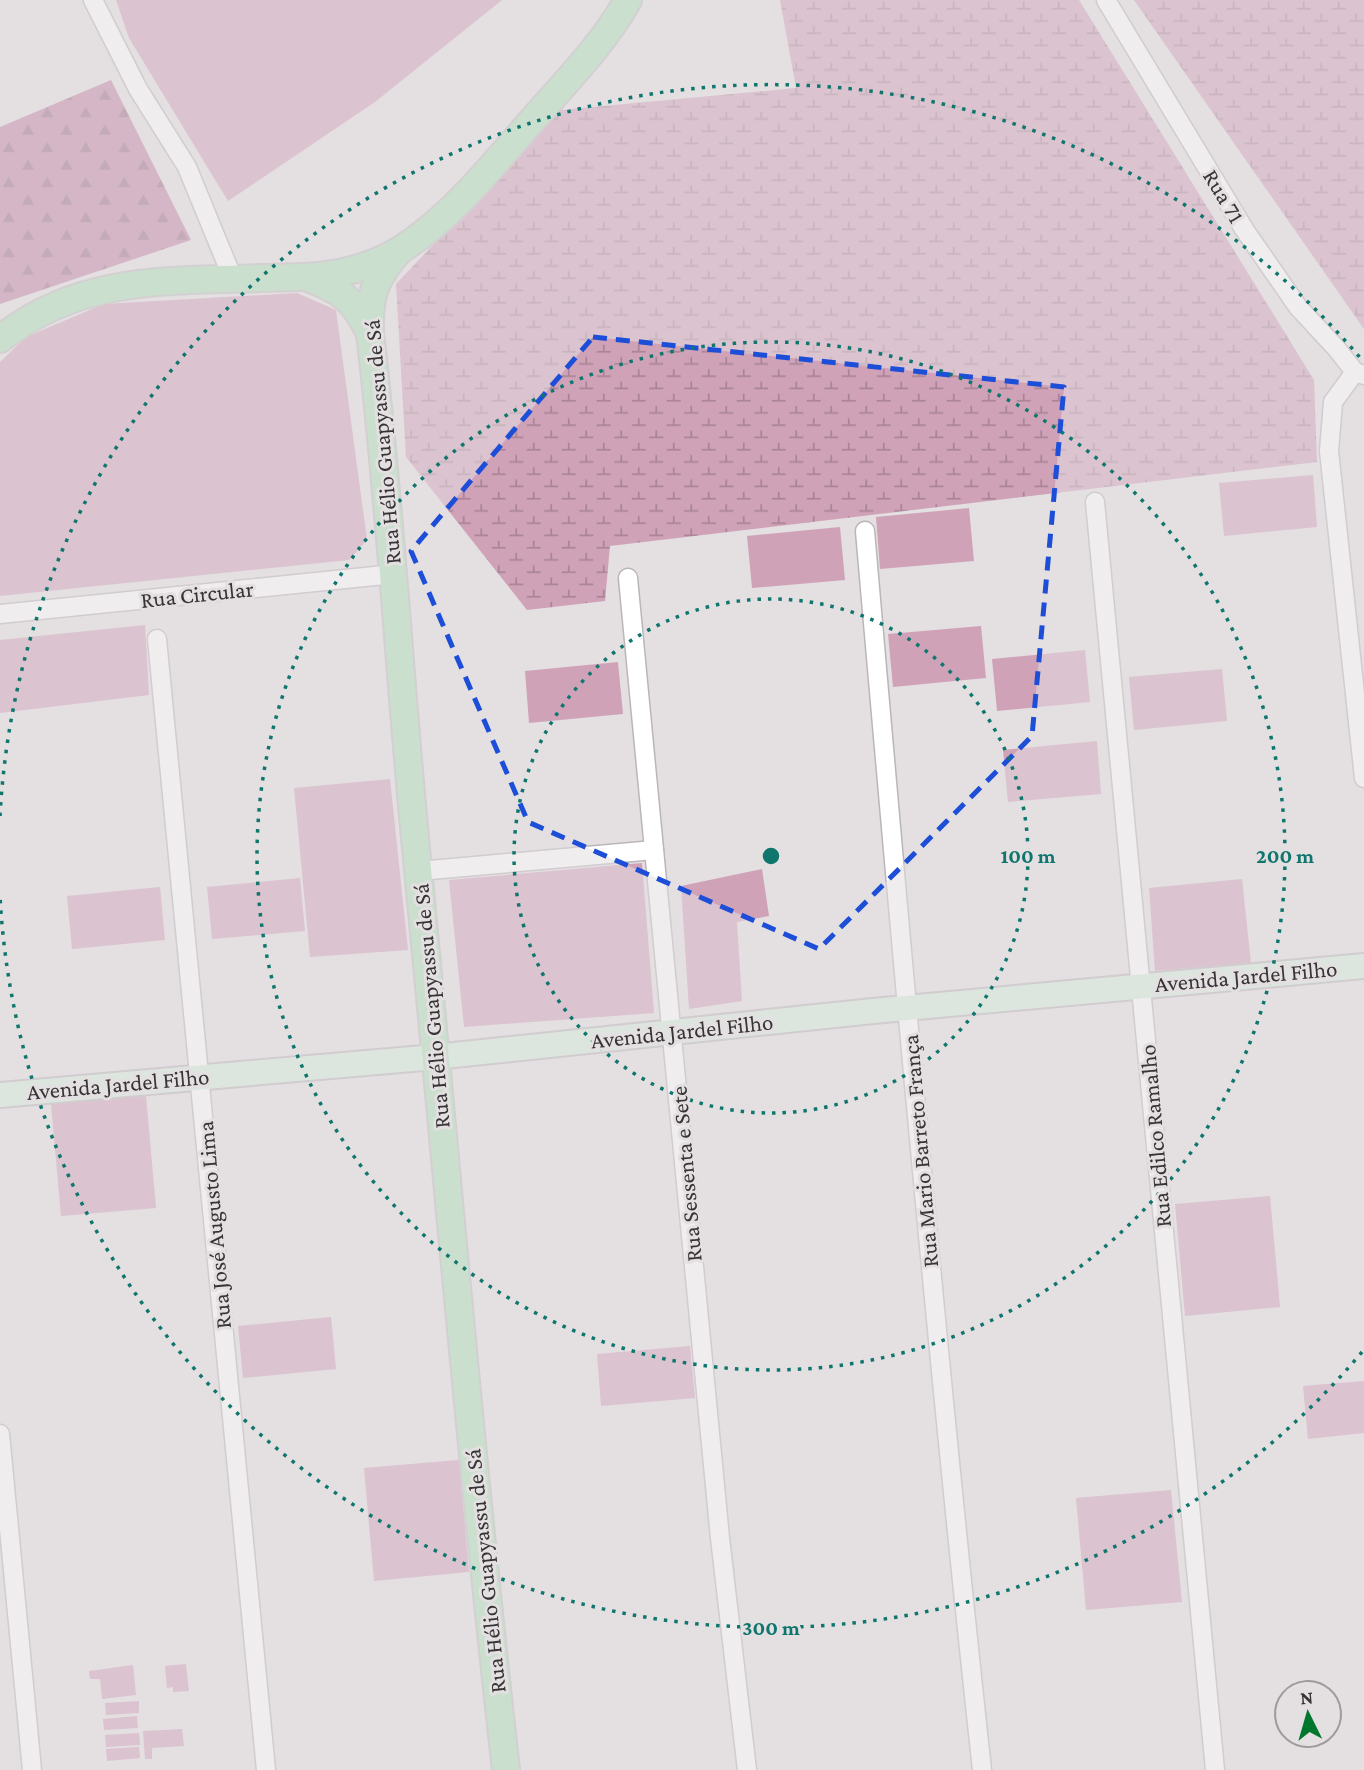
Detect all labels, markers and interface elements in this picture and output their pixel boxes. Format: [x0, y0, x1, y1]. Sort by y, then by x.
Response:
street label: Rua 71 [1198, 165, 1250, 227]
street label: Rua Hélio Guapyassu de Sá [358, 318, 406, 565]
street label: Rua Circular [139, 575, 255, 613]
centre of rings [759, 844, 783, 868]
text: 100 m [1000, 844, 1056, 868]
text: 200 m [1256, 844, 1314, 868]
street label: Rua Hélio Guapyassu de Sá [407, 882, 455, 1129]
street label: Avenida Jardel Filho [1154, 955, 1338, 997]
street label: Avenida Jardel Filho [590, 1008, 774, 1054]
street label: Rua Mario Barreto França [897, 1033, 943, 1269]
street label: Rua Edilco Ramalho [1134, 1043, 1176, 1229]
street label: Avenida Jardel Filho [26, 1063, 210, 1105]
street label: Rua Sessenta e Sete [665, 1085, 707, 1263]
street label: Rua José Augusto Lima [192, 1120, 236, 1330]
street label: Rua Hélio Guapyassu de Sá [459, 1447, 511, 1694]
text: 300 m [742, 1616, 800, 1640]
north arrow [1273, 1679, 1343, 1749]
text: N [1299, 1687, 1314, 1709]

